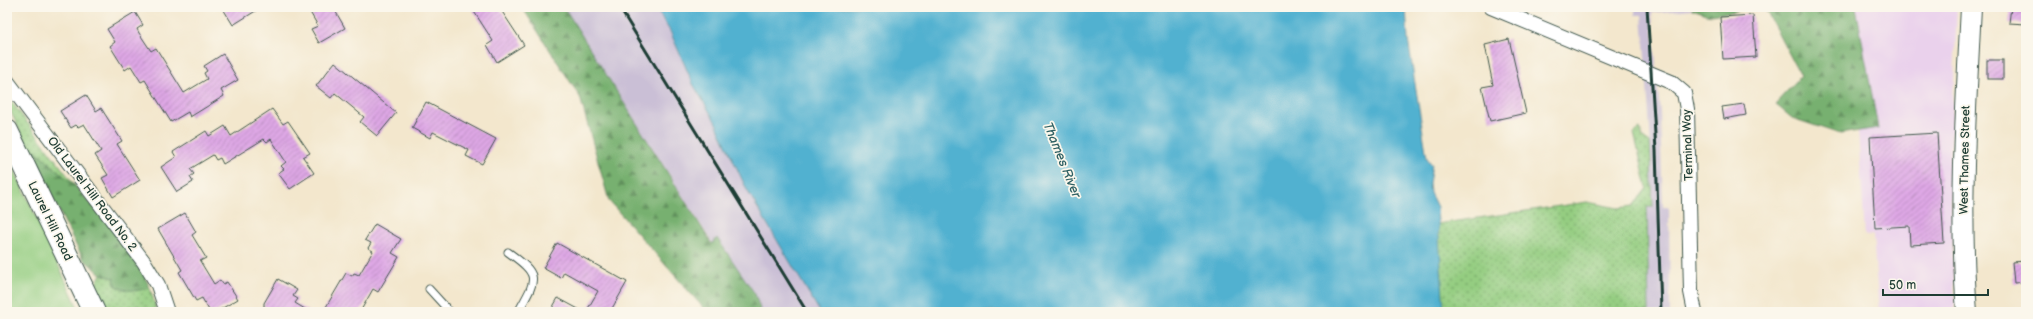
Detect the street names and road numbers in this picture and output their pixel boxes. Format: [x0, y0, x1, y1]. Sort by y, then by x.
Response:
street label: West Thames Street [1957, 105, 1973, 215]
street label: Terminal Way [1679, 108, 1697, 181]
street label: Old Laurel Hill Road No. 2 [44, 134, 140, 254]
street label: Laurel Hill Road [25, 179, 75, 263]

